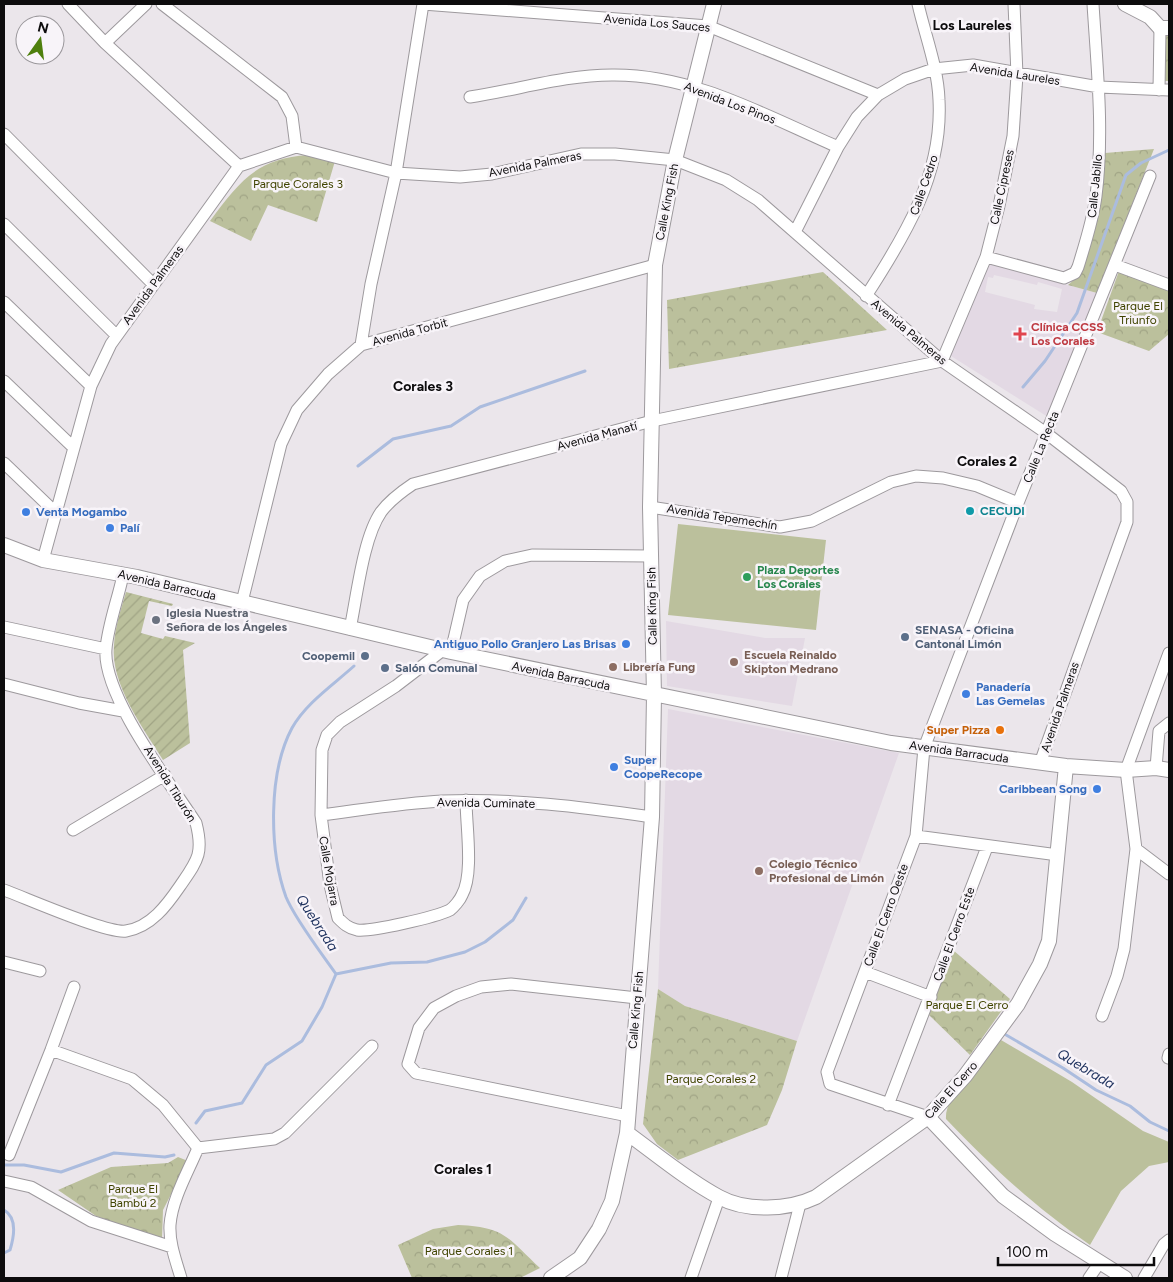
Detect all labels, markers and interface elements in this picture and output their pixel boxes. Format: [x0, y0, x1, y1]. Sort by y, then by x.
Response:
street label: Avenida Los Sauces [603, 11, 711, 35]
north arrow [15, 15, 65, 65]
district label: Los Laureles [932, 17, 1012, 34]
text: N [36, 18, 50, 37]
street label: Avenida Laureles [969, 60, 1061, 88]
street label: Avenida Los Pinos [682, 79, 778, 127]
street label: Avenida Palmeras [487, 148, 583, 180]
street label: Calle Cipreses [987, 148, 1017, 226]
street label: Calle Cedro [907, 153, 941, 217]
street label: Calle Jabillo [1085, 153, 1105, 219]
street label: Calle King Fish [653, 162, 681, 242]
park label: Parque Corales 3 [253, 177, 343, 191]
street label: Avenida Palmeras [120, 242, 187, 327]
street label: Avenida Palmeras [868, 296, 950, 368]
park label: Parque El Triunfo [1113, 299, 1163, 327]
street label: Avenida Torbit [371, 315, 450, 349]
place label: Clínica CCSS Los Corales [1031, 320, 1104, 348]
marker: Clínica CCSS Los Corales [1013, 327, 1027, 341]
district label: Corales 3 [393, 378, 453, 395]
street label: Calle La Recta [1020, 409, 1062, 485]
street label: Avenida Manatí [555, 418, 640, 453]
district label: Corales 2 [957, 453, 1017, 470]
street label: Avenida Tepemechín [666, 501, 779, 533]
place label: CECUDI [980, 504, 1025, 518]
place label: Venta Mogambo [36, 505, 127, 519]
marker: CECUDI [964, 505, 976, 517]
marker: Venta Mogambo [20, 506, 32, 518]
place label: Palí [120, 521, 140, 535]
marker: Palí [104, 522, 116, 534]
place label: Plaza Deportes Los Corales [757, 563, 840, 591]
street label: Avenida Barracuda [117, 567, 217, 603]
street label: Calle King Fish [644, 567, 660, 645]
marker: Plaza Deportes Los Corales [741, 571, 753, 583]
place label: Iglesia Nuestra Señora de los Ángeles [166, 606, 287, 634]
marker: Iglesia Nuestra Señora de los Ángeles [150, 614, 162, 626]
place label: SENASA - Oficina Cantonal Limón [915, 623, 1014, 651]
marker: SENASA - Oficina Cantonal Limón [899, 631, 911, 643]
place label: Antiguo Pollo Granjero Las Brisas [434, 637, 616, 651]
marker: Antiguo Pollo Granjero Las Brisas [620, 638, 632, 650]
place label: Escuela Reinaldo Skipton Medrano [744, 648, 838, 676]
place label: Coopemil [302, 649, 355, 663]
marker: Coopemil [359, 650, 371, 662]
marker: Escuela Reinaldo Skipton Medrano [728, 656, 740, 668]
street label: Avenida Barracuda [511, 659, 611, 693]
place label: Librería Fung [623, 660, 695, 674]
street label: Avenida Palmeras [1038, 660, 1082, 754]
place label: Salón Comunal [395, 661, 477, 675]
marker: Librería Fung [607, 661, 619, 673]
marker: Salón Comunal [379, 662, 391, 674]
place label: Panadería Las Gemelas [976, 680, 1045, 708]
marker: Panadería Las Gemelas [960, 688, 972, 700]
place label: Super Pizza [926, 723, 990, 737]
marker: Super Pizza [994, 724, 1006, 736]
street label: Avenida Barracuda [908, 738, 1010, 766]
street label: Avenida Tiburón [141, 743, 199, 825]
place label: Super CoopeRecope [624, 753, 703, 781]
marker: Super CoopeRecope [608, 761, 620, 773]
place label: Caribbean Song [999, 782, 1087, 796]
marker: Caribbean Song [1091, 783, 1103, 795]
street label: Avenida Cuminate [437, 795, 536, 811]
street label: Calle Mojarra [316, 835, 342, 907]
place label: Colegio Técnico Profesional de Limón [769, 857, 884, 885]
street label: Calle El Cerro Oeste [861, 861, 911, 968]
marker: Colegio Técnico Profesional de Limón [753, 865, 765, 877]
street label: Calle El Cerro Este [930, 885, 978, 983]
water label: Quebrada [292, 892, 342, 954]
street label: Calle King Fish [626, 970, 646, 1049]
park label: Parque El Cerro [925, 998, 1009, 1012]
water label: Quebrada [1054, 1045, 1118, 1093]
street label: Calle El Cerro [922, 1058, 980, 1122]
park label: Parque Corales 2 [666, 1072, 756, 1086]
district label: Corales 1 [434, 1161, 492, 1178]
park label: Parque El Bambú 2 [108, 1182, 158, 1210]
scale bar [998, 1234, 1154, 1266]
text: 100 m [1006, 1243, 1048, 1261]
park label: Parque Corales 1 [425, 1244, 513, 1258]

